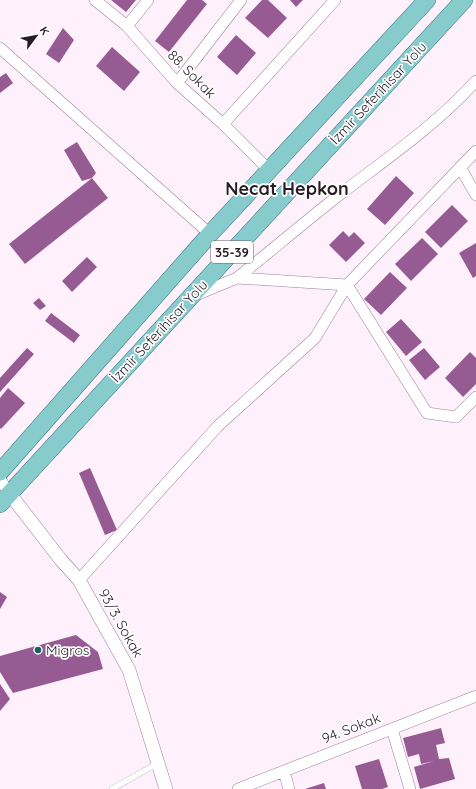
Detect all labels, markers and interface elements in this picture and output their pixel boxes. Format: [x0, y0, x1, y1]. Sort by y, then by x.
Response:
north arrow [16, 16, 56, 56]
text: K [37, 24, 52, 37]
street label: İzmir Seferihisar Yolu [326, 38, 430, 148]
street label: 88. Sokak [164, 46, 220, 102]
district label: Necat Hepkon [225, 177, 349, 200]
road number: 35-39 [211, 241, 253, 263]
street label: İzmir Seferihisar Yolu [107, 276, 211, 386]
street label: 93/3. Sokak [95, 585, 147, 661]
place label: Migros [46, 641, 89, 659]
marker: Migros [33, 645, 43, 655]
street label: 94. Sokak [319, 709, 383, 747]

